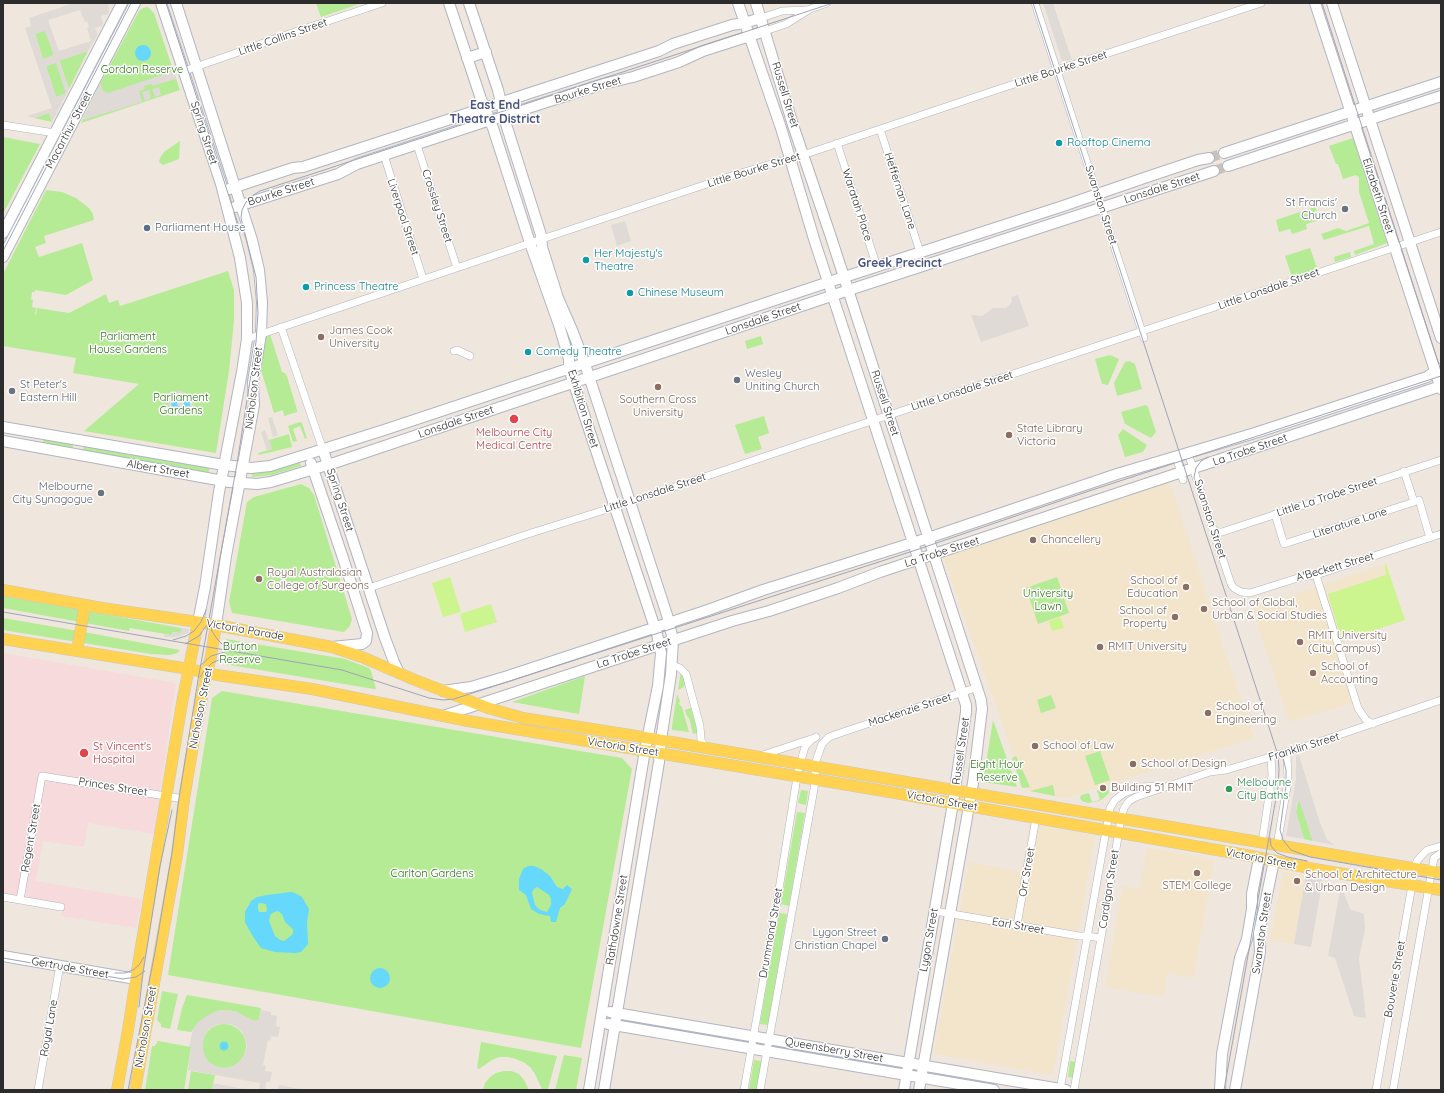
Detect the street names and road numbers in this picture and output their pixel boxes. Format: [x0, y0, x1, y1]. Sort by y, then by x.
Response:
street label: Little Collins Street [237, 16, 329, 58]
street label: Little Bourke Street [1013, 48, 1109, 90]
street label: Russell Street [769, 60, 801, 130]
street label: Bourke Street [553, 74, 623, 106]
street label: Macarthur Street [43, 89, 95, 171]
street label: Spring Street [188, 100, 220, 166]
street label: Little Bourke Street [706, 150, 802, 190]
street label: Heffernan Lane [881, 151, 919, 231]
street label: Elizabeth Street [1360, 156, 1396, 236]
street label: Swanston Street [1082, 164, 1120, 246]
street label: Waratah Place [839, 167, 875, 243]
street label: Crossley Street [419, 168, 455, 244]
street label: Lonsdale Street [1122, 170, 1202, 206]
street label: Bourke Street [246, 175, 316, 209]
street label: Liverpool Street [384, 177, 422, 257]
street label: Little Lonsdale Street [1217, 265, 1321, 313]
street label: Lonsdale Street [723, 300, 803, 338]
street label: Nicholson Street [242, 346, 266, 430]
street label: Exhibition Street [565, 368, 601, 450]
street label: Little Lonsdale Street [909, 368, 1015, 414]
street label: Russell Street [868, 369, 902, 437]
street label: Lonsdale Street [416, 403, 496, 441]
street label: La Trobe Street [1211, 431, 1289, 469]
street label: Albert Street [126, 457, 190, 481]
street label: Spring Street [324, 467, 356, 533]
street label: Little Lonsdale Street [602, 470, 708, 516]
street label: Little La Trobe Street [1275, 474, 1379, 520]
street label: Swanston Street [1191, 478, 1229, 560]
street label: Literature Lane [1311, 505, 1389, 541]
street label: La Trobe Street [903, 534, 981, 570]
street label: A'Beckett Street [1294, 550, 1376, 584]
street label: Victoria Parade [205, 617, 285, 643]
street label: La Trobe Street [595, 635, 673, 671]
street label: Nicholson Street [187, 666, 215, 750]
street label: Mackenzie Street [867, 690, 953, 730]
street label: Russell Street [950, 716, 972, 786]
street label: Franklin Street [1267, 730, 1341, 764]
street label: Victoria Street [586, 735, 660, 759]
street label: Princes Street [78, 775, 148, 799]
street label: Victoria Street [905, 788, 979, 814]
street label: Regent Street [18, 803, 44, 873]
street label: Orr Street [1016, 846, 1038, 898]
street label: Victoria Street [1224, 846, 1298, 872]
street label: Cardigan Street [1096, 849, 1122, 929]
street label: Rathdowne Street [603, 874, 631, 966]
street label: Drummond Street [757, 887, 785, 979]
street label: Swanston Street [1250, 891, 1274, 975]
street label: Lygon Street [917, 907, 941, 973]
street label: Earl Street [991, 915, 1045, 937]
street label: Bouverie Street [1382, 939, 1408, 1019]
street label: Gertrude Street [30, 955, 110, 981]
street label: Nicholson Street [132, 985, 160, 1069]
street label: Royal Lane [38, 999, 60, 1057]
street label: Queensberry Street [784, 1035, 884, 1065]

